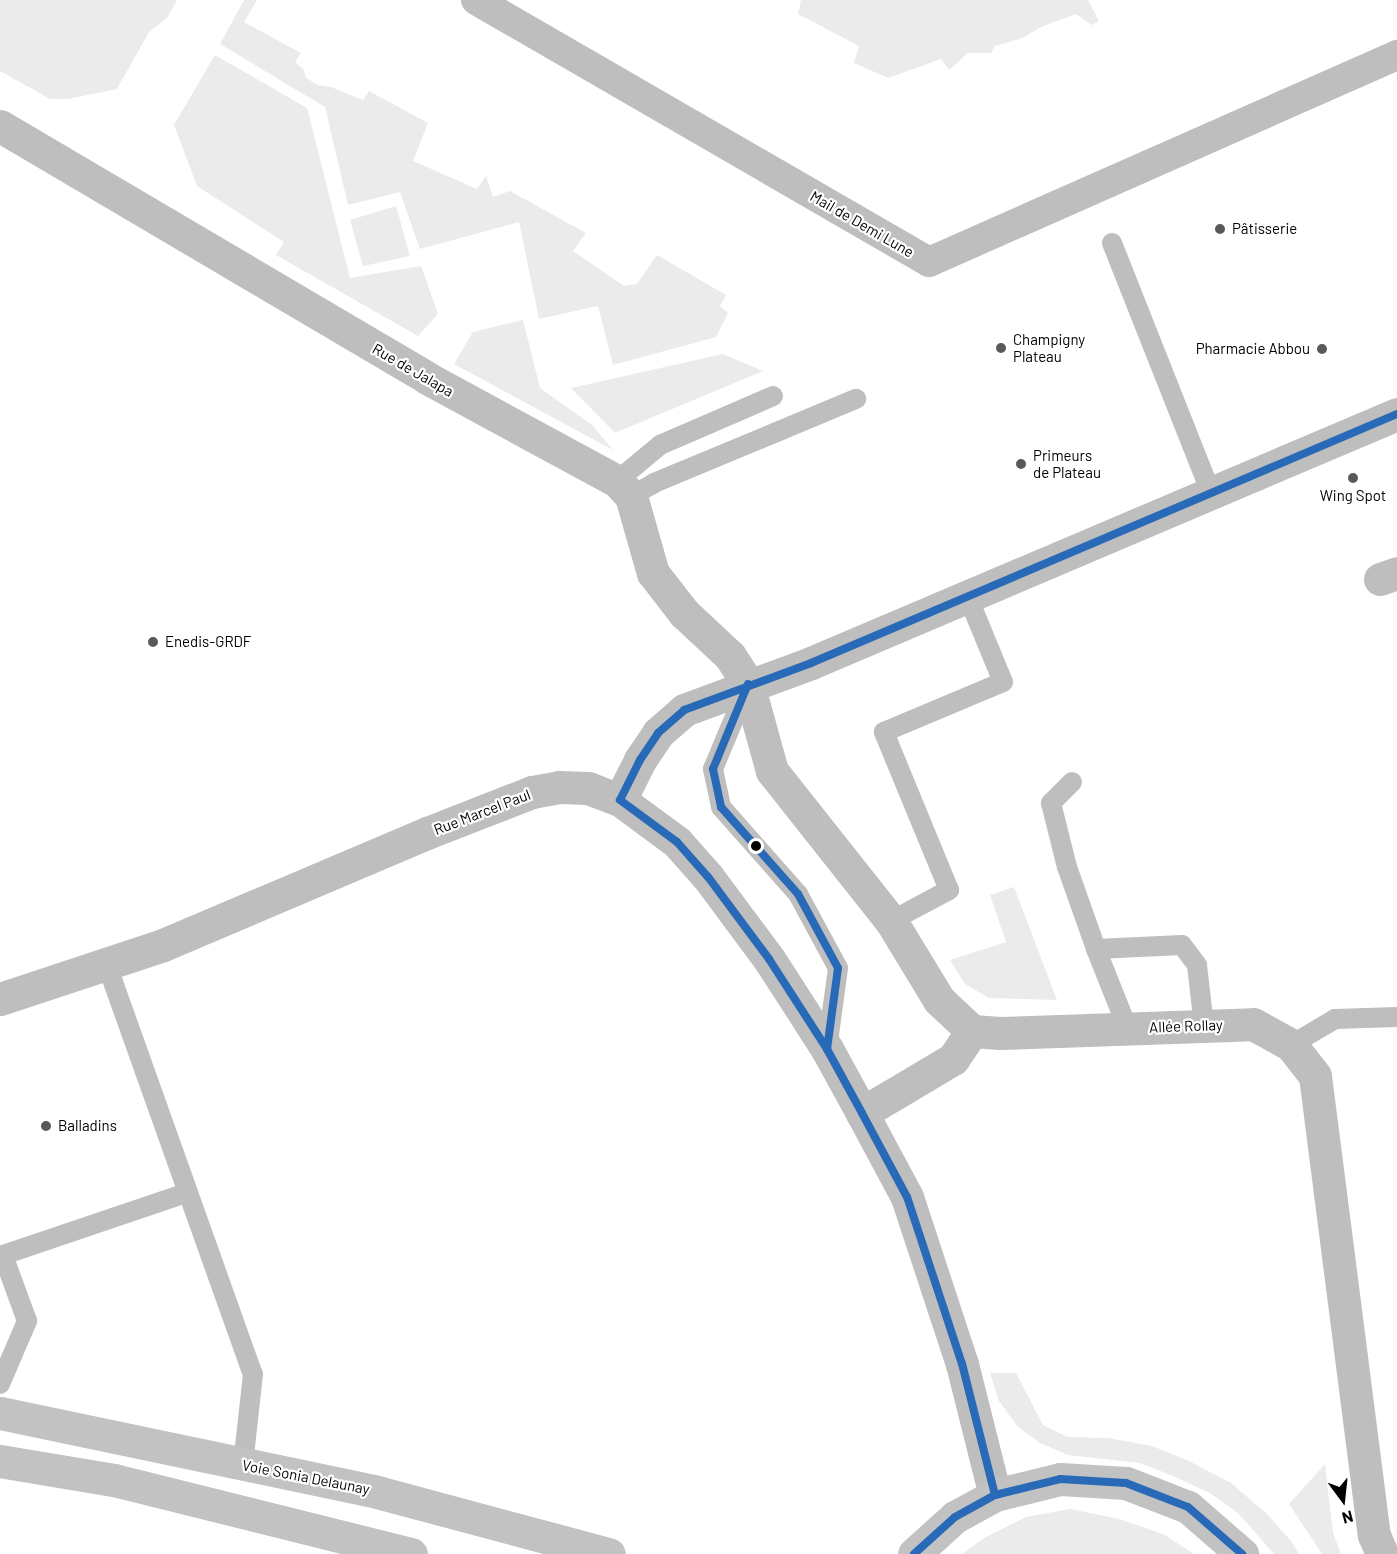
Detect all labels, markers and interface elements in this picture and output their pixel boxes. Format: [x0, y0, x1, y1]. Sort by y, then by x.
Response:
street label: Mail de Demi Lune [807, 187, 917, 261]
place label: Pâtisserie [1232, 220, 1297, 238]
marker: Pâtisserie [1213, 222, 1227, 236]
place label: Champigny Plateau [1013, 330, 1085, 365]
street label: Rue de Jalapa [369, 340, 457, 400]
place label: Pharmacie Abbou [1196, 340, 1310, 358]
marker: Champigny Plateau [994, 341, 1008, 355]
marker: Pharmacie Abbou [1315, 342, 1329, 356]
place label: Primeurs de Plateau [1033, 446, 1101, 481]
marker: Primeurs de Plateau [1014, 457, 1028, 471]
marker: Wing Spot [1346, 471, 1360, 485]
place label: Wing Spot [1320, 487, 1386, 505]
place label: Enedis-GRDF [165, 633, 251, 651]
marker: Enedis-GRDF [146, 635, 160, 649]
street label: Rue Marcel Paul [431, 785, 533, 839]
unlabelled marker [750, 840, 762, 852]
street label: Allée Rollay [1149, 1016, 1223, 1036]
place label: Balladins [58, 1117, 117, 1135]
marker: Balladins [39, 1119, 53, 1133]
street label: Voie Sonia Delaunay [241, 1456, 371, 1498]
north arrow [1313, 1470, 1373, 1530]
text: N [1340, 1507, 1355, 1528]

